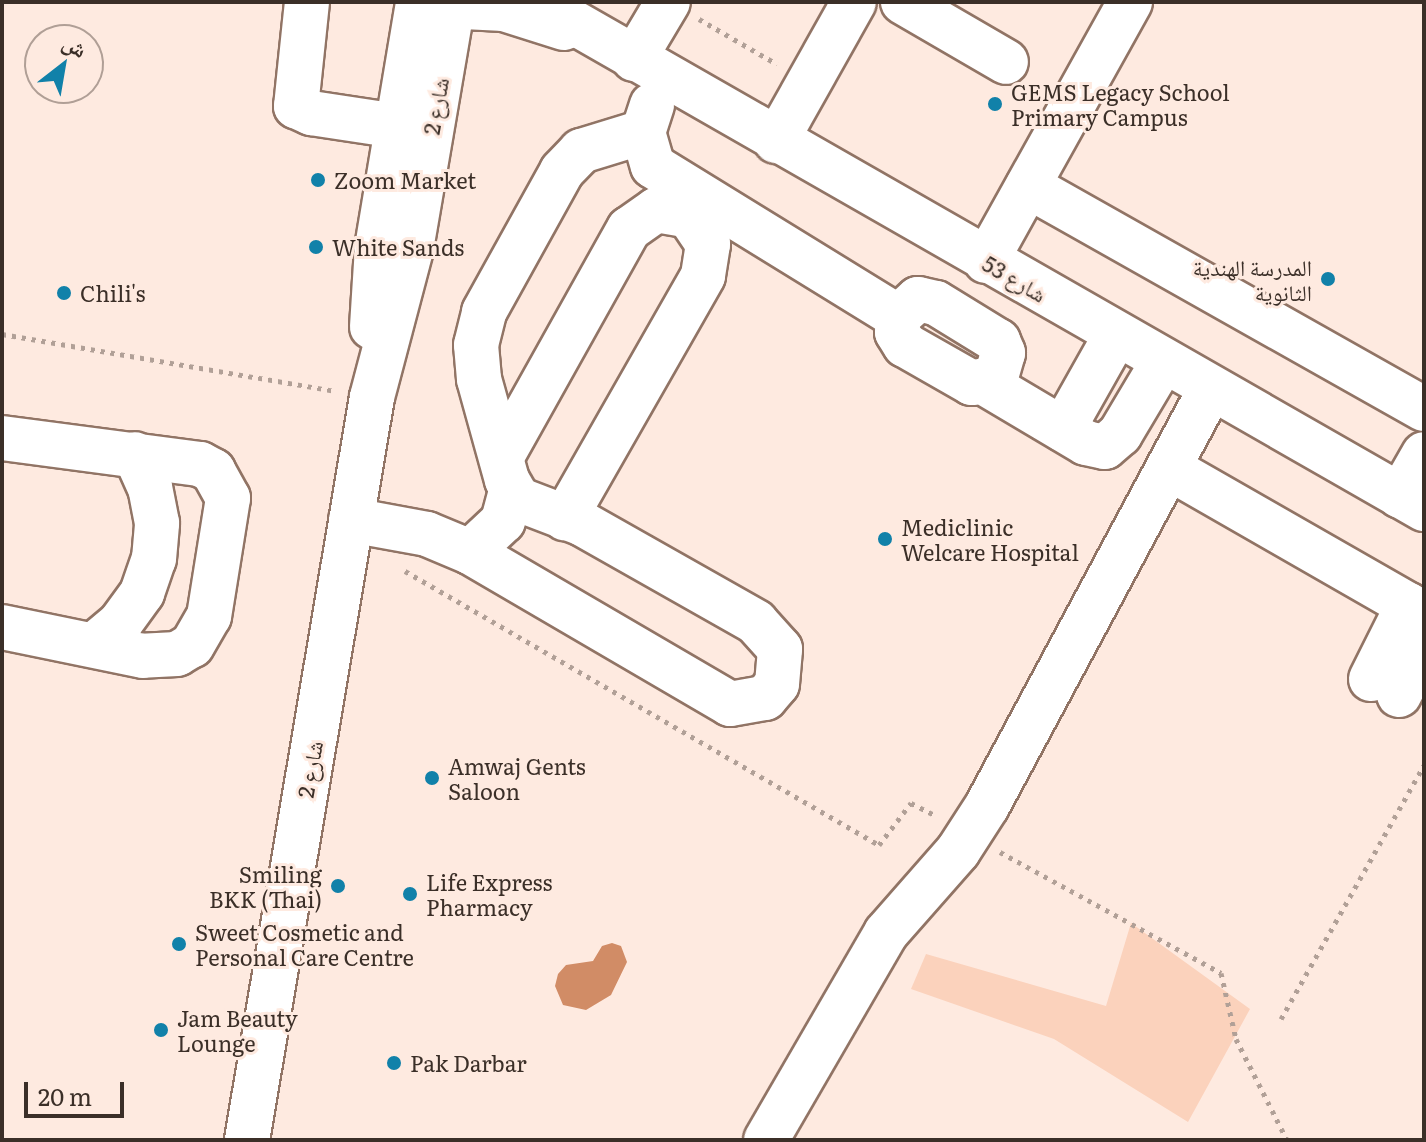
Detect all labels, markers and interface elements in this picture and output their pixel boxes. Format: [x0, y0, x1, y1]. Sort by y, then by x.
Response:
north arrow [24, 24, 104, 104]
text: ش [57, 25, 94, 65]
street label: شارع 2 [417, 75, 453, 137]
place label: GEMS Legacy School Primary Campus [1011, 78, 1230, 130]
marker: GEMS Legacy School Primary Campus [986, 95, 1004, 113]
place label: Zoom Market [334, 167, 476, 193]
marker: Zoom Market [309, 171, 327, 189]
place label: White Sands [332, 234, 464, 260]
marker: White Sands [307, 238, 325, 256]
street label: شارع 53 [978, 249, 1052, 307]
place label: المدرسة الهندية الثانوية [1193, 253, 1312, 304]
marker: المدرسة الهندية الثانوية [1319, 270, 1337, 288]
place label: Chili's [80, 280, 146, 306]
marker: Chili's [55, 284, 73, 302]
place label: Mediclinic Welcare Hospital [901, 513, 1079, 564]
marker: Mediclinic Welcare Hospital [876, 530, 894, 548]
street label: شارع 2 [291, 738, 327, 800]
place label: Amwaj Gents Saloon [448, 752, 586, 804]
marker: Amwaj Gents Saloon [423, 769, 441, 787]
place label: Smiling BKK (Thai) [209, 860, 322, 912]
place label: Life Express Pharmacy [426, 868, 552, 920]
marker: Smiling BKK (Thai) [329, 877, 347, 895]
marker: Life Express Pharmacy [401, 885, 419, 903]
place label: Sweet Cosmetic and Personal Care Centre [195, 918, 414, 970]
marker: Sweet Cosmetic and Personal Care Centre [170, 935, 188, 953]
place label: Jam Beauty Lounge [177, 1004, 298, 1056]
marker: Jam Beauty Lounge [152, 1021, 170, 1039]
place label: Pak Darbar [410, 1050, 527, 1076]
marker: Pak Darbar [385, 1054, 403, 1072]
scale bar [28, 1066, 128, 1116]
text: 20 m [38, 1078, 92, 1113]

